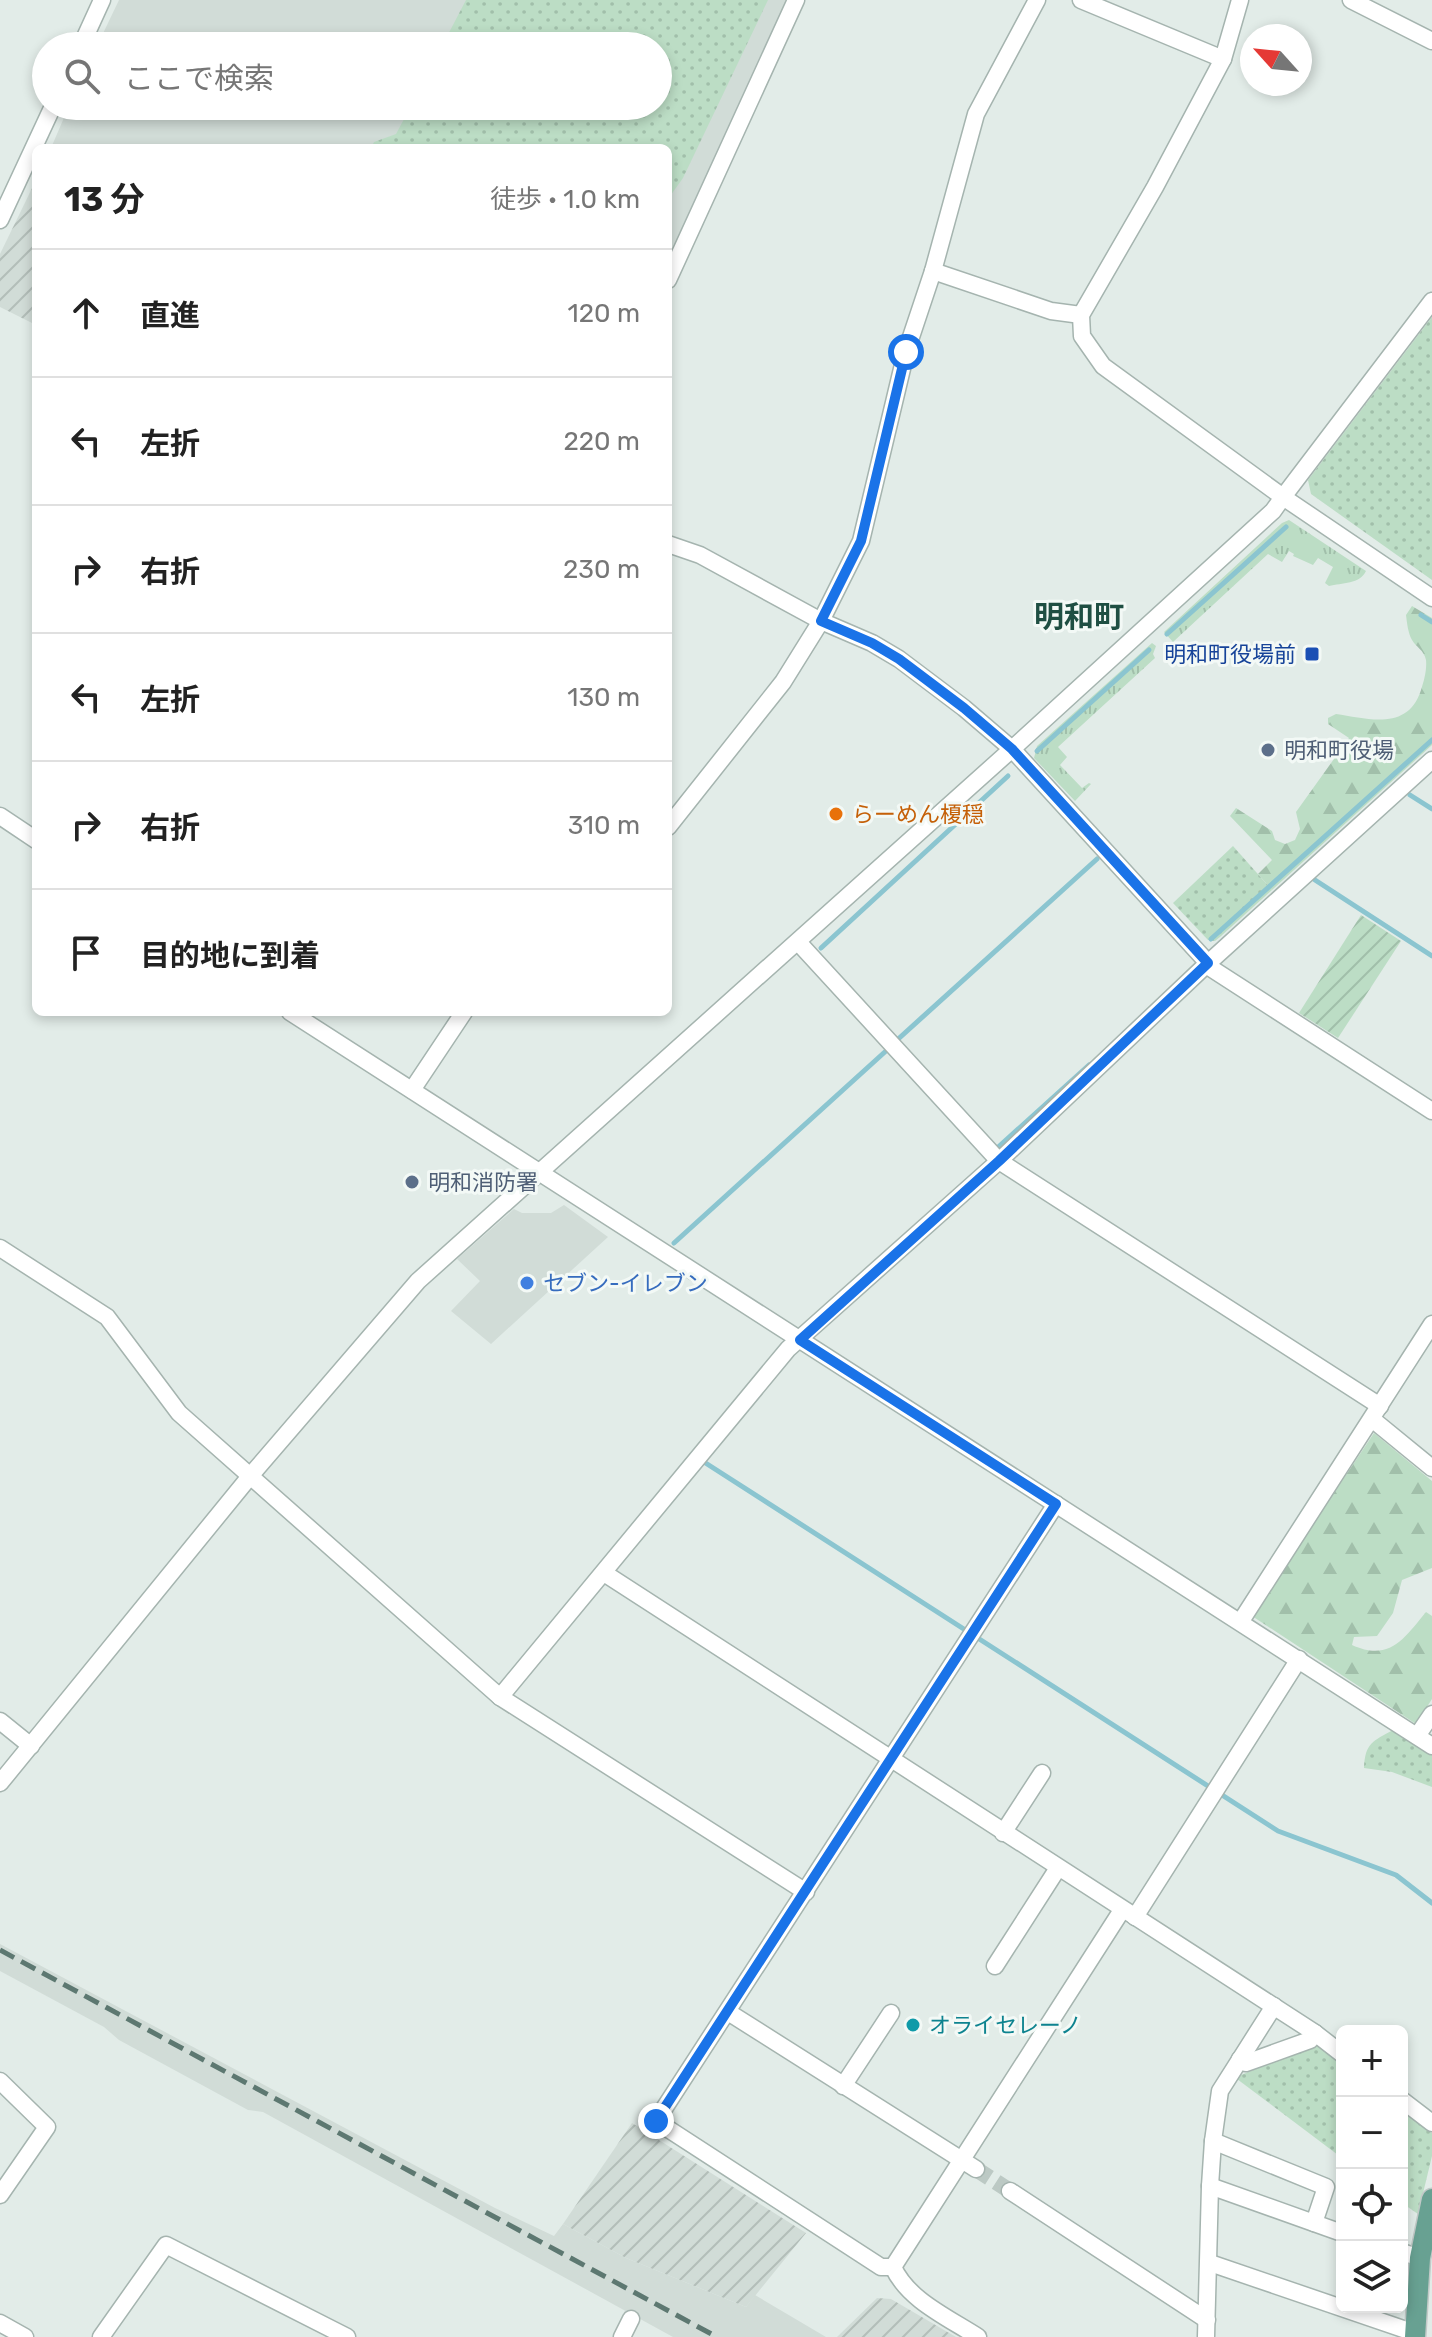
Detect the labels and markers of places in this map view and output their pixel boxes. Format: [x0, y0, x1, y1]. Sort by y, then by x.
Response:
place label: 明和町役場前 [1164, 641, 1296, 668]
marker: 明和町役場前 [1303, 645, 1321, 663]
place label: 明和町役場 [1284, 737, 1394, 764]
marker: 明和町役場 [1259, 741, 1277, 759]
place label: らーめん榎穏 [852, 801, 984, 828]
marker: らーめん榎穏 [827, 805, 845, 823]
place label: 明和消防署 [428, 1169, 538, 1196]
marker: 明和消防署 [403, 1173, 421, 1191]
place label: セブン-イレブン [543, 1270, 708, 1297]
marker: セブン-イレブン [518, 1274, 536, 1292]
place label: オライセレーノ [929, 2012, 1082, 2039]
marker: オライセレーノ [904, 2016, 922, 2034]

